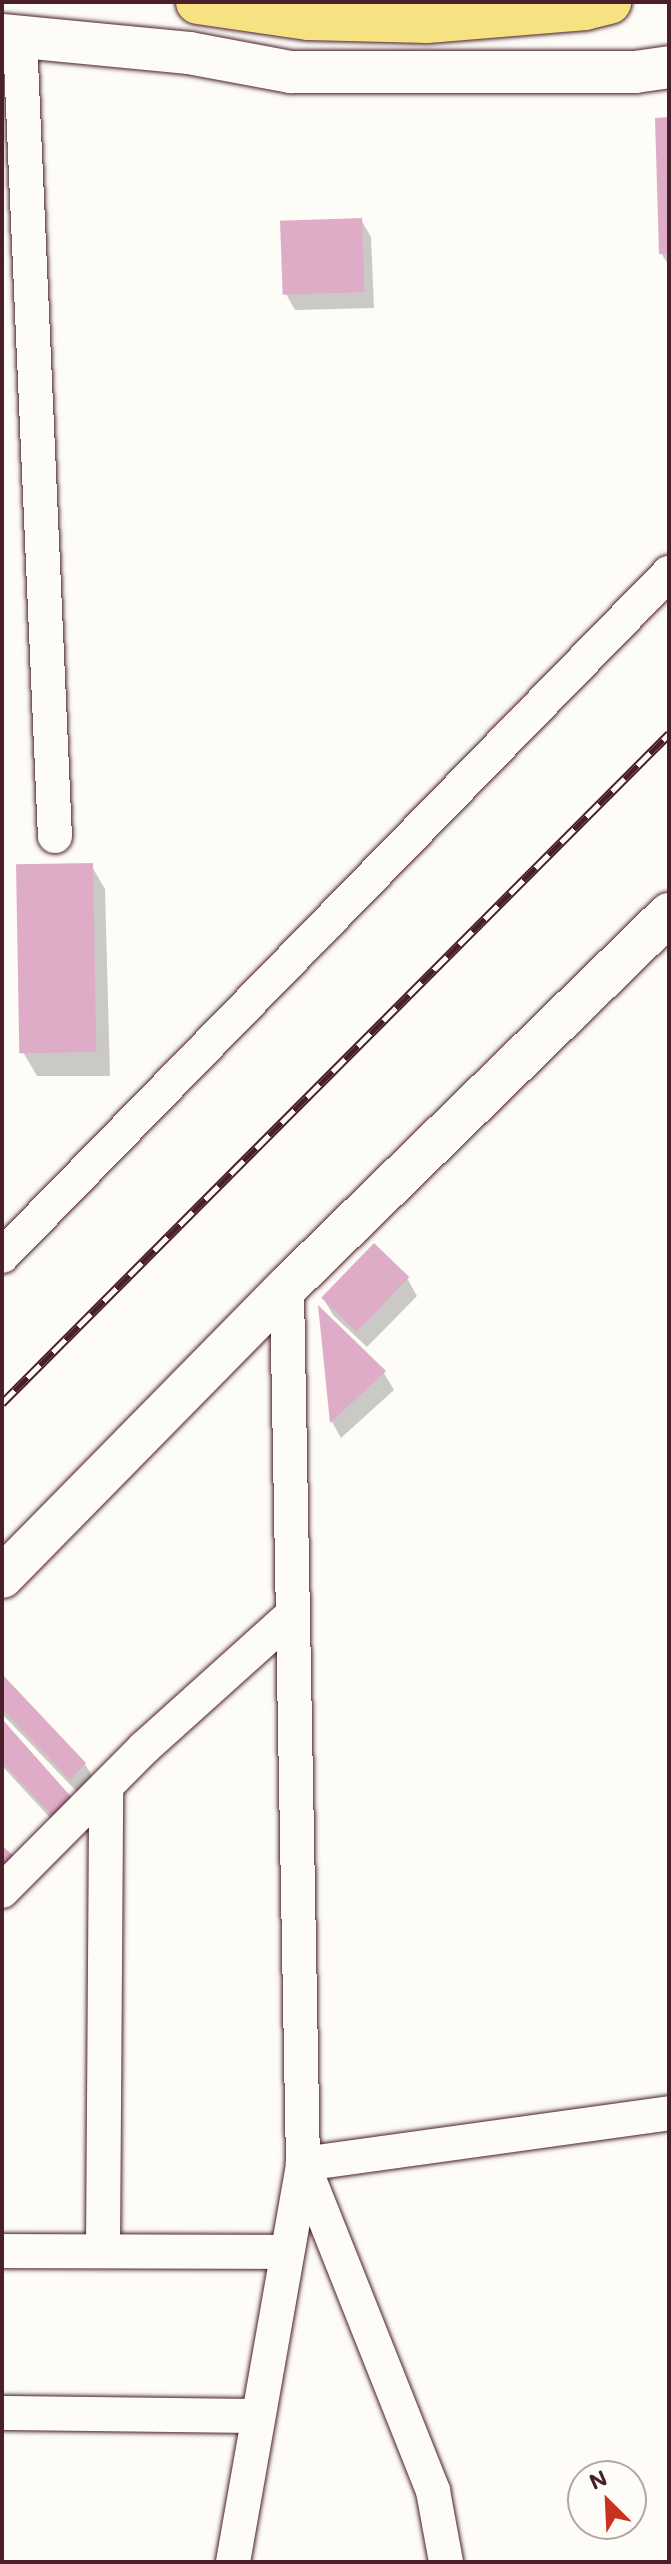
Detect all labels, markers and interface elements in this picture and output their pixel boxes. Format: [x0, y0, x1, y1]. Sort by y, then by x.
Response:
north arrow [567, 2460, 647, 2540]
text: N [584, 2463, 611, 2496]

